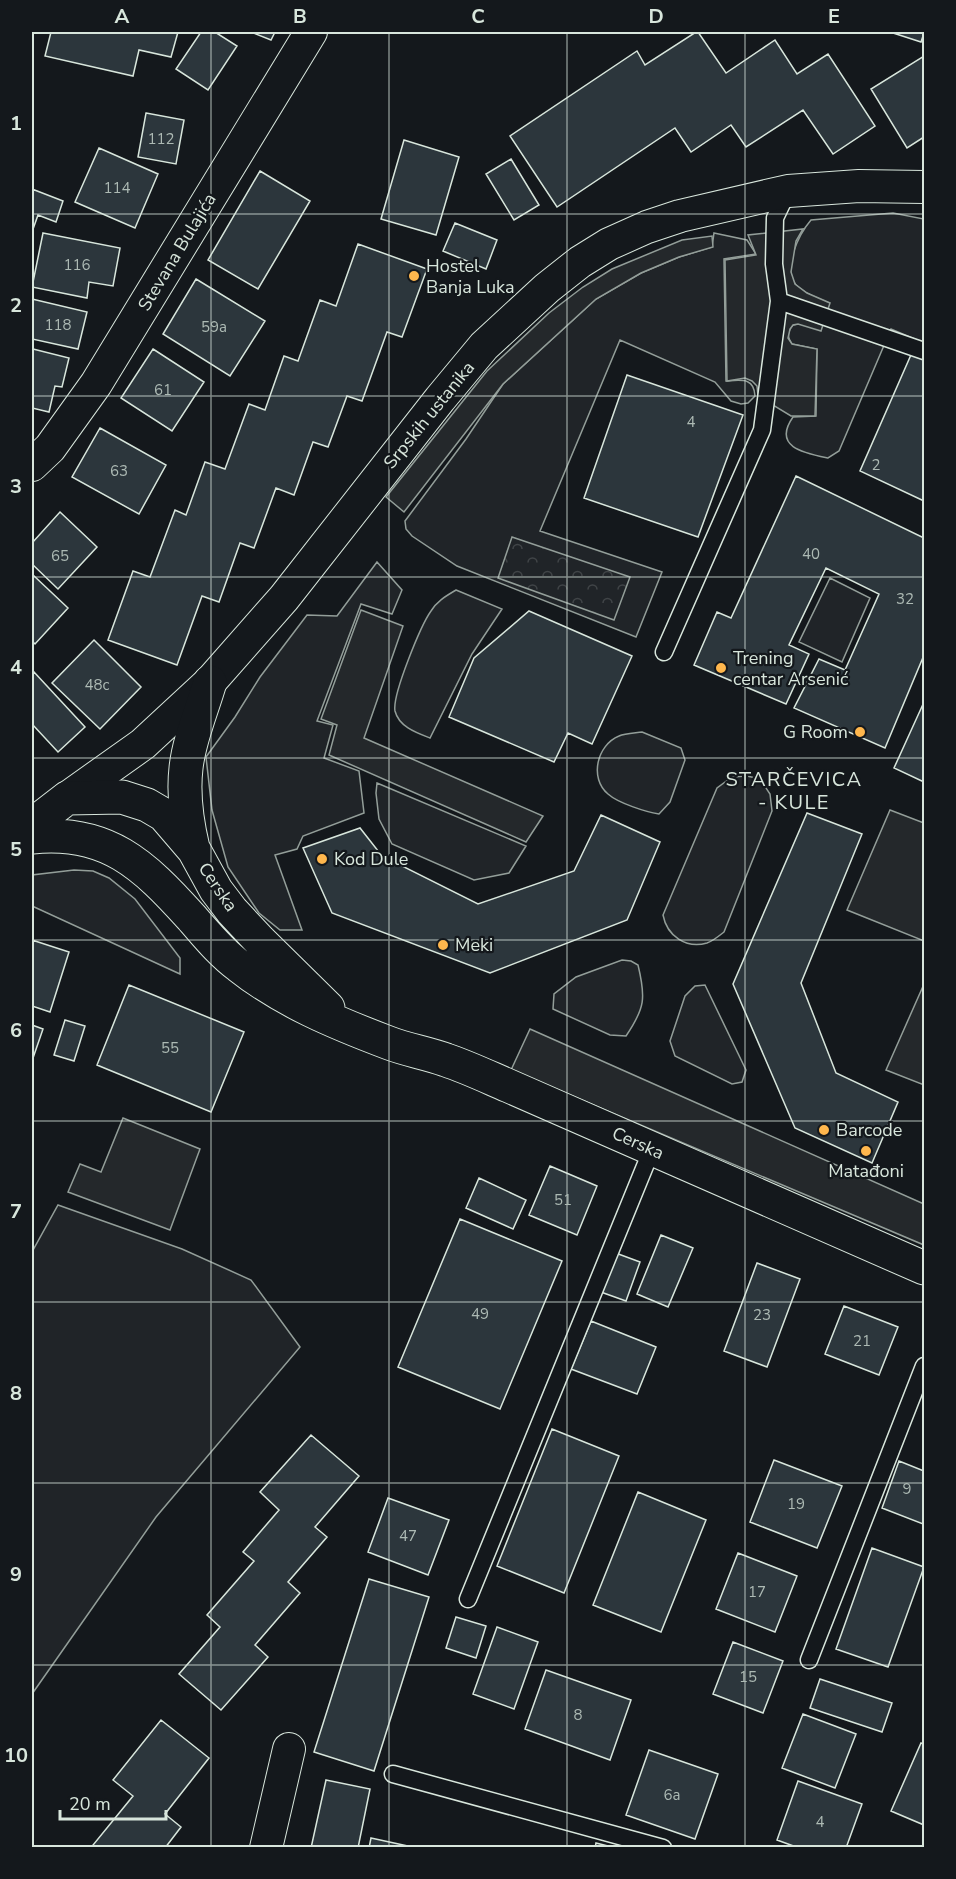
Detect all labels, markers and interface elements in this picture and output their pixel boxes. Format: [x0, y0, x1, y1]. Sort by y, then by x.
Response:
text: A [115, 3, 130, 30]
text: B [293, 3, 307, 30]
text: C [471, 3, 485, 30]
text: D [648, 3, 664, 30]
text: E [828, 3, 840, 30]
text: 1 [10, 110, 22, 137]
house number: 112 [147, 129, 175, 149]
house number: 114 [103, 178, 131, 198]
street label: Stevana Bulajića [132, 189, 222, 315]
place label: Hostel Banja Luka [426, 254, 515, 299]
house number: 116 [63, 255, 91, 275]
marker: Hostel Banja Luka [407, 269, 421, 283]
text: 2 [10, 292, 22, 319]
house number: 118 [44, 315, 72, 335]
house number: 59a [201, 317, 227, 337]
street label: Srpskih ustanika [378, 356, 480, 474]
house number: 61 [154, 380, 172, 400]
house number: 4 [686, 412, 696, 432]
house number: 2 [871, 455, 881, 475]
house number: 63 [110, 461, 128, 481]
text: 3 [10, 473, 22, 500]
house number: 40 [802, 544, 820, 564]
house number: 65 [51, 546, 69, 566]
house number: 32 [896, 589, 914, 609]
place label: Trening centar Arsenić [733, 646, 848, 691]
text: 4 [10, 654, 22, 681]
marker: Trening centar Arsenić [714, 661, 728, 675]
house number: 48c [85, 675, 110, 695]
place label: G Room [783, 720, 848, 744]
marker: G Room [853, 725, 867, 739]
district label: STARČEVICA - KULE [726, 766, 862, 816]
text: 5 [10, 836, 22, 863]
place label: Kod Dule [334, 847, 408, 871]
marker: Kod Dule [315, 852, 329, 866]
street label: Cerska [193, 858, 243, 916]
place label: Meki [455, 933, 493, 957]
marker: Meki [436, 938, 450, 952]
text: 6 [10, 1017, 22, 1044]
house number: 55 [161, 1038, 179, 1058]
place label: Barcode [836, 1118, 902, 1142]
street label: Cerska [608, 1121, 668, 1165]
marker: Barcode [817, 1123, 831, 1137]
marker: Matađoni [859, 1144, 873, 1158]
place label: Matađoni [828, 1159, 904, 1183]
house number: 51 [554, 1190, 572, 1210]
text: 7 [10, 1198, 22, 1225]
house number: 49 [471, 1304, 489, 1324]
house number: 23 [753, 1305, 771, 1325]
house number: 21 [853, 1331, 871, 1351]
text: 8 [10, 1380, 22, 1407]
house number: 9 [902, 1479, 912, 1499]
house number: 19 [787, 1494, 805, 1514]
house number: 47 [399, 1526, 417, 1546]
text: 9 [10, 1561, 22, 1588]
house number: 17 [748, 1582, 766, 1602]
house number: 15 [739, 1667, 757, 1687]
house number: 8 [573, 1705, 583, 1725]
text: 10 [4, 1742, 28, 1769]
scale bar [60, 1783, 166, 1821]
house number: 6a [664, 1785, 680, 1805]
text: 20 m [69, 1792, 111, 1816]
house number: 4 [815, 1812, 825, 1832]

